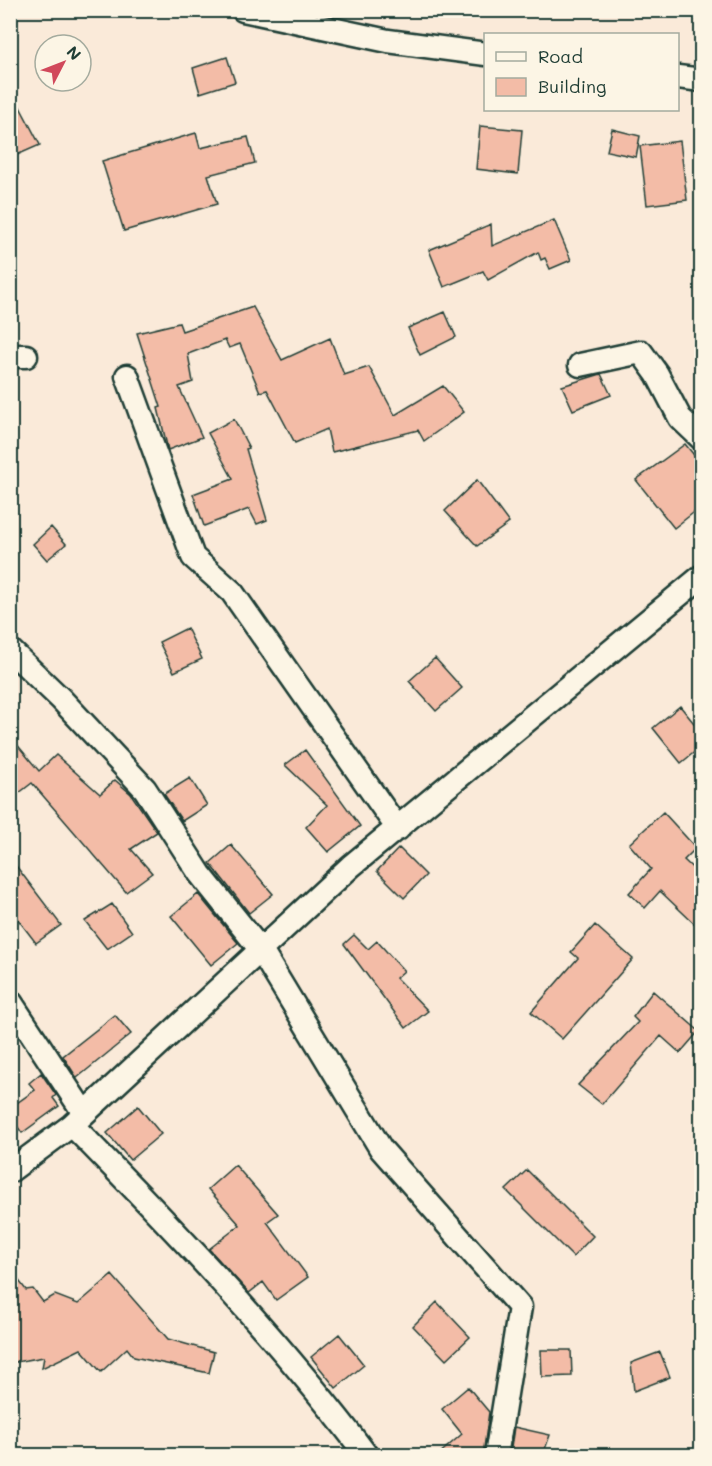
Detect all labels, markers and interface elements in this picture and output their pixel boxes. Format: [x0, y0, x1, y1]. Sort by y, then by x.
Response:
north arrow [33, 33, 93, 93]
legend [484, 33, 679, 111]
text: N [63, 41, 86, 64]
text: Road [538, 44, 583, 68]
text: Building [538, 74, 606, 98]

